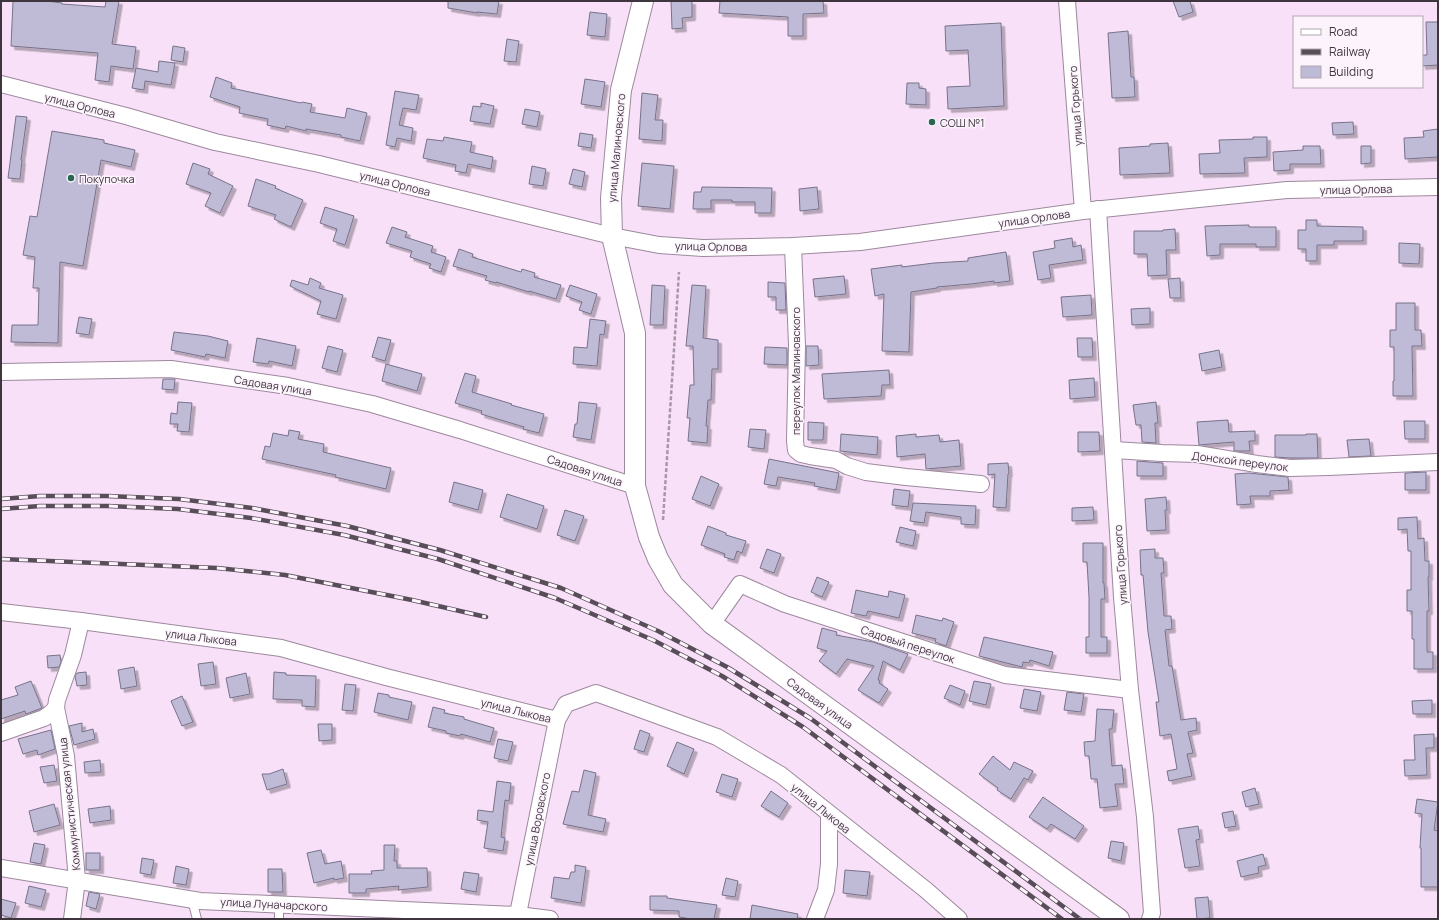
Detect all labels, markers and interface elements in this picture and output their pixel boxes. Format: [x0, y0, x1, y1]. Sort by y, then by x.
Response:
legend [1293, 16, 1423, 88]
text: Road [1329, 23, 1357, 40]
text: Railway [1329, 43, 1371, 60]
text: Building [1329, 63, 1373, 80]
street label: улица Горького [1065, 65, 1085, 147]
street label: улица Орлова [43, 89, 117, 121]
street label: улица Малиновского [604, 92, 628, 203]
place label: СОШ №1 [940, 115, 984, 130]
marker: СОШ №1 [927, 117, 937, 127]
street label: улица Орлова [358, 167, 432, 199]
place label: Покупочка [79, 171, 135, 186]
marker: Покупочка [66, 173, 76, 183]
street label: улица Орлова [1320, 181, 1392, 197]
street label: улица Орлова [997, 206, 1071, 230]
street label: улица Орлова [675, 238, 747, 254]
street label: переулок Малиновского [788, 307, 803, 435]
street label: Садовая улица [233, 371, 313, 399]
street label: Донской переулок [1191, 448, 1290, 474]
street label: Садовая улица [545, 451, 625, 489]
street label: улица Горького [1110, 524, 1130, 606]
street label: Садовый переулок [859, 622, 958, 666]
street label: улица Лыкова [164, 625, 238, 649]
street label: Садовая улица [784, 674, 856, 732]
street label: улица Лыкова [479, 694, 553, 726]
street label: Коммунистическая улица [55, 737, 83, 871]
street label: улица Воровского [521, 771, 554, 867]
street label: улица Лыкова [788, 779, 854, 837]
street label: улица Луначарского [220, 894, 329, 914]

